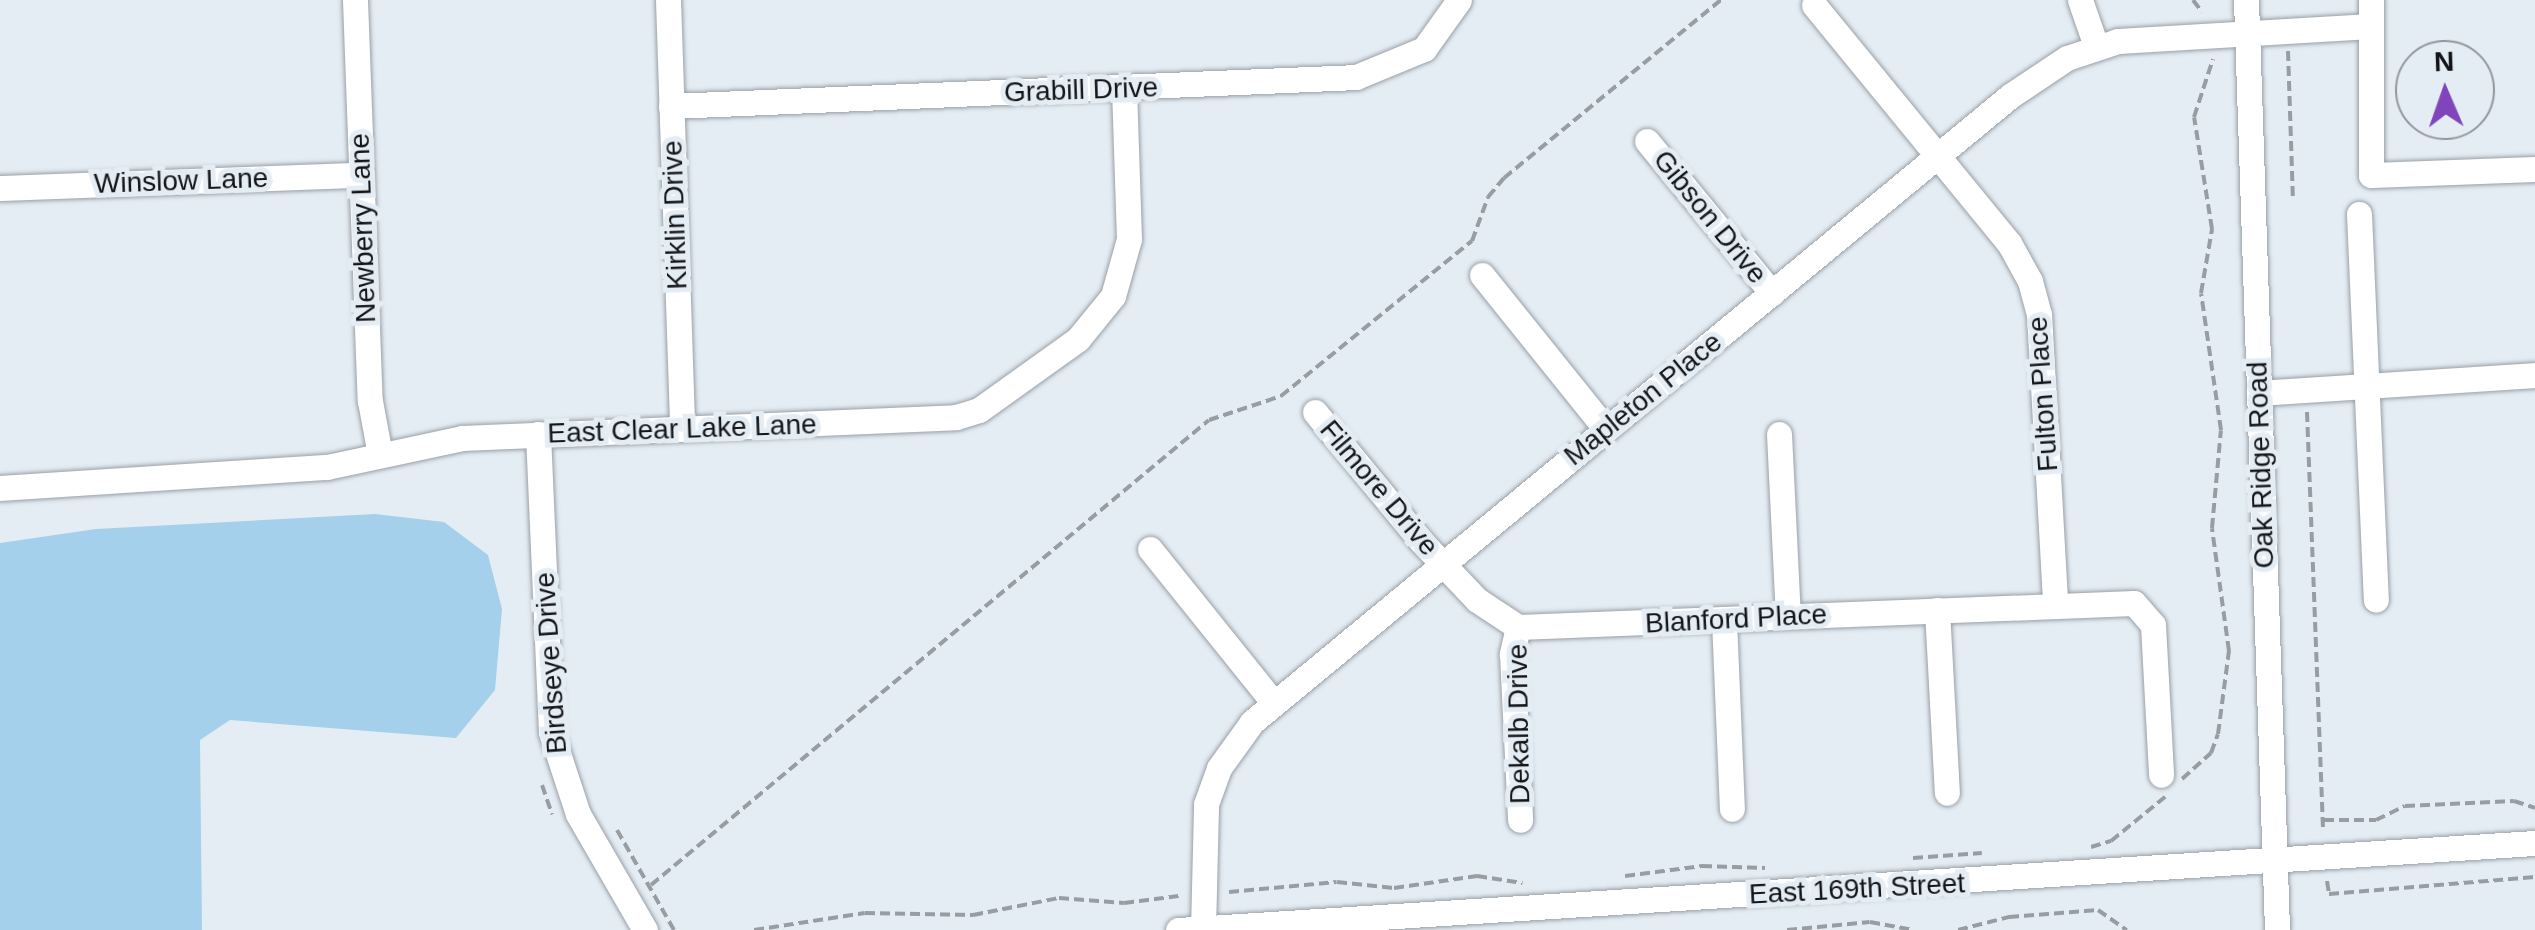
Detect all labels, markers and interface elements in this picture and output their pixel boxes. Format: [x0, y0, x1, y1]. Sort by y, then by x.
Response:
north arrow [2395, 40, 2495, 140]
text: N [2433, 46, 2455, 77]
street label: Grabill Drive [1003, 71, 1159, 109]
street label: Newberry Lane [343, 133, 383, 323]
street label: Kirklin Drive [656, 140, 694, 290]
street label: Gibson Drive [1646, 144, 1774, 290]
street label: Winslow Lane [93, 161, 269, 201]
street label: Fulton Place [2021, 315, 2065, 473]
street label: Mapleton Place [1557, 325, 1729, 473]
street label: Oak Ridge Road [2241, 361, 2281, 569]
street label: East Clear Lake Lane [547, 408, 817, 450]
street label: Filmore Drive [1313, 413, 1445, 563]
street label: Birdseye Drive [528, 571, 574, 755]
street label: Blanford Place [1644, 597, 1828, 641]
street label: Dekalb Drive [1501, 644, 1537, 804]
street label: East 169th Street [1748, 867, 1966, 911]

